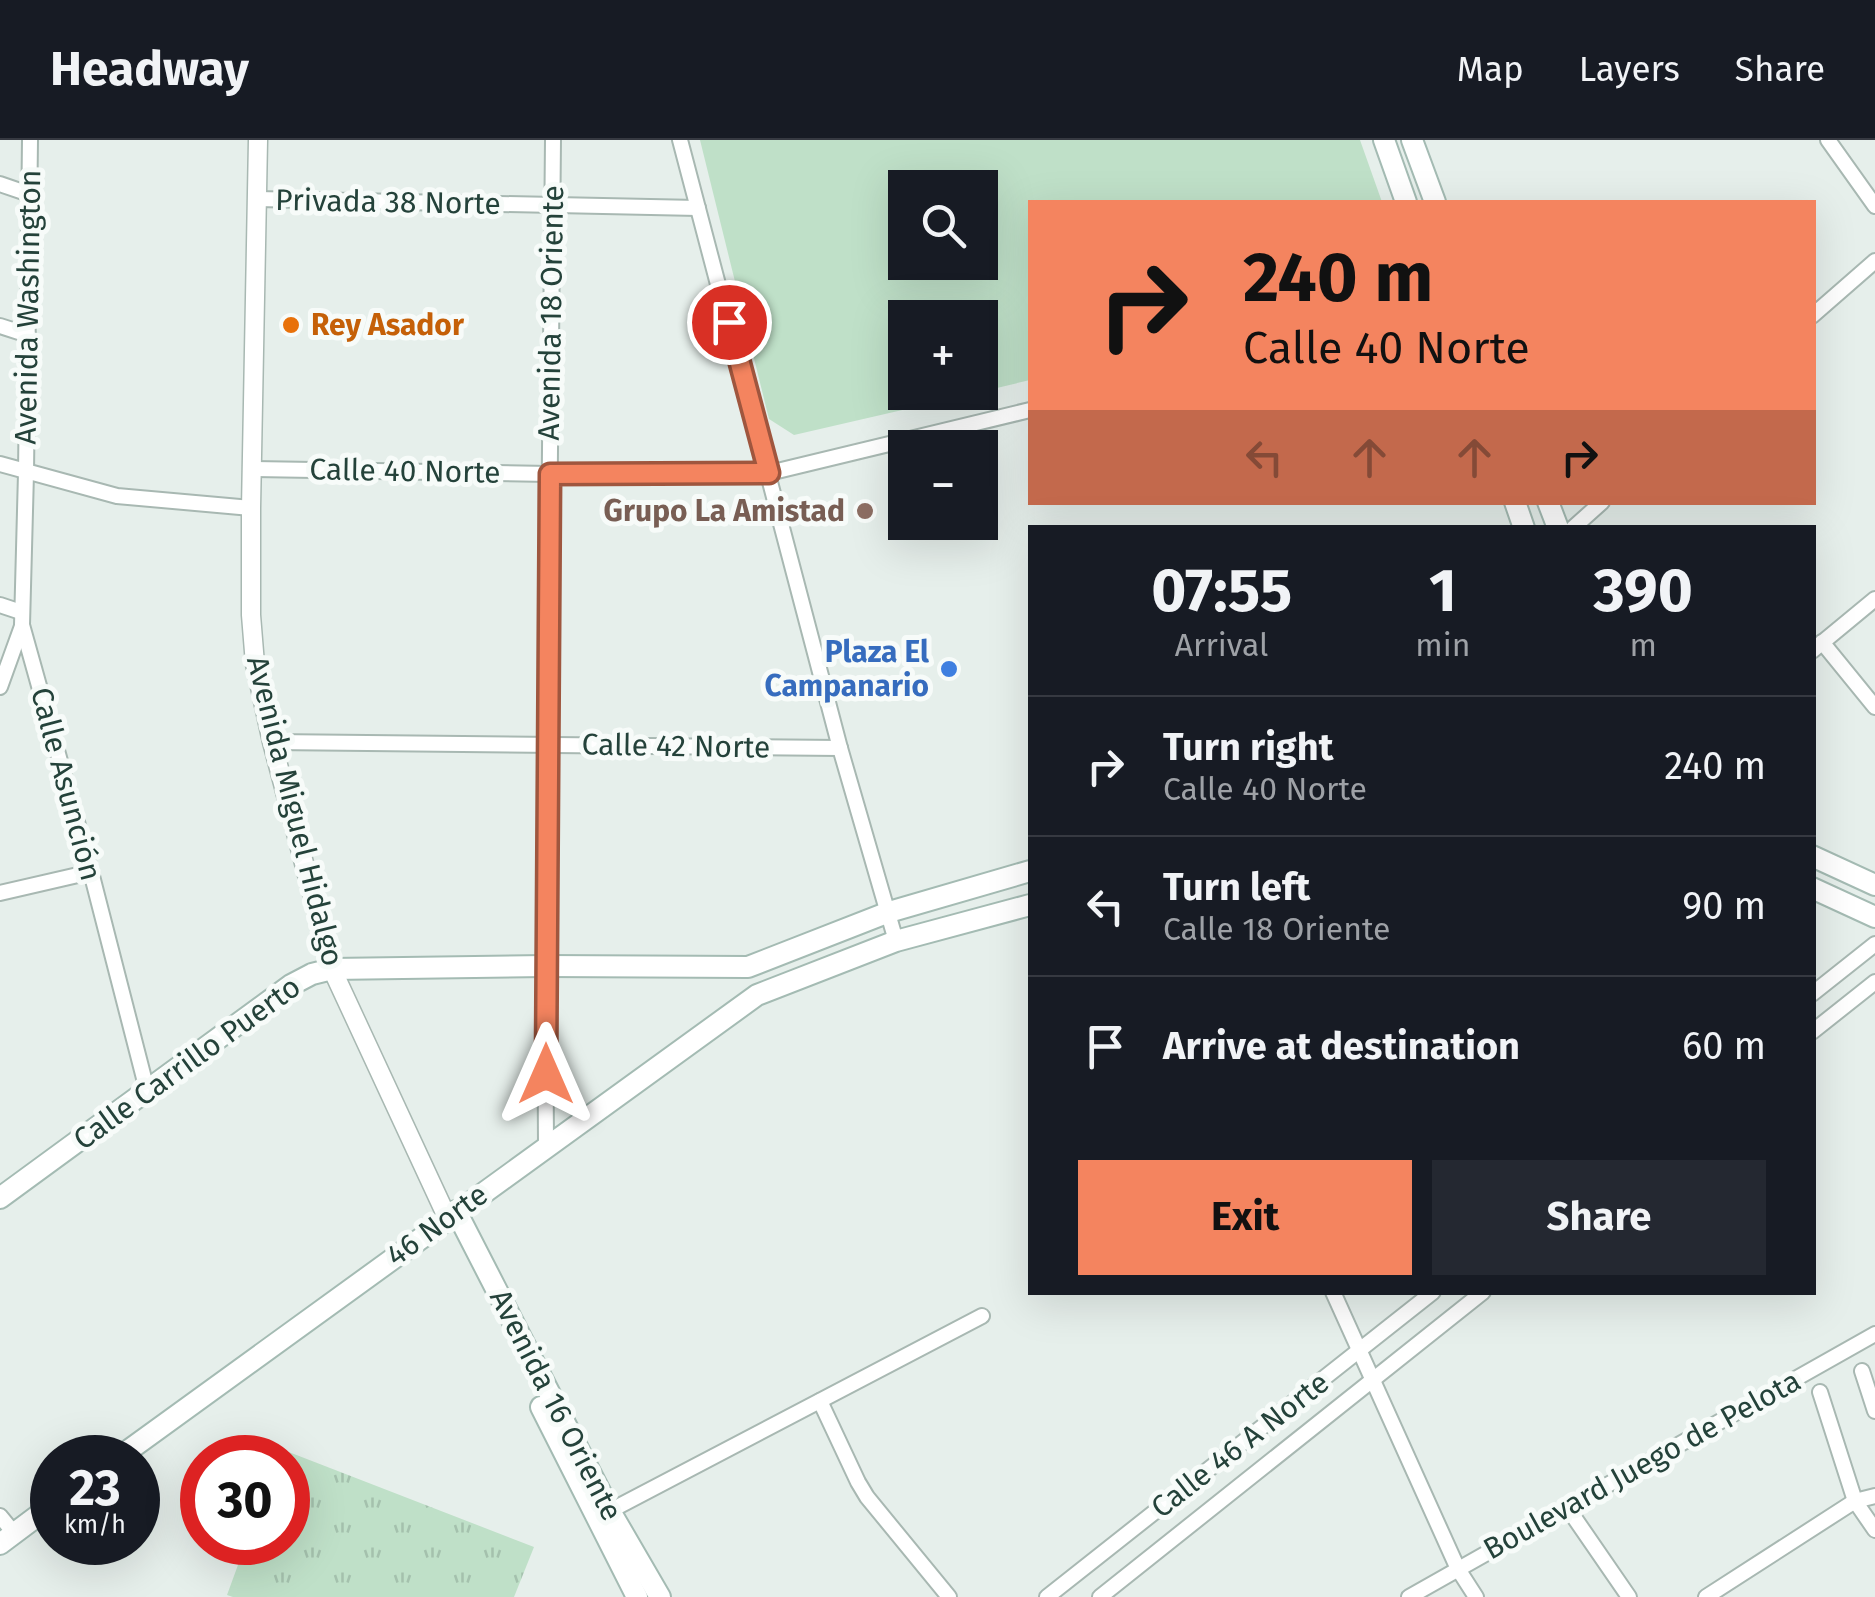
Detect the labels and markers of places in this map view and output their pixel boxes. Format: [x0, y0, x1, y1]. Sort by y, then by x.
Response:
pin [687, 280, 772, 365]
place label: Rey Asador [311, 307, 465, 343]
marker: Rey Asador [280, 314, 302, 336]
place label: Grupo La Amistad [604, 493, 845, 529]
marker: Grupo La Amistad [854, 500, 876, 522]
place label: Plaza El Campanario [764, 634, 929, 704]
marker: Plaza El Campanario [938, 658, 960, 680]

